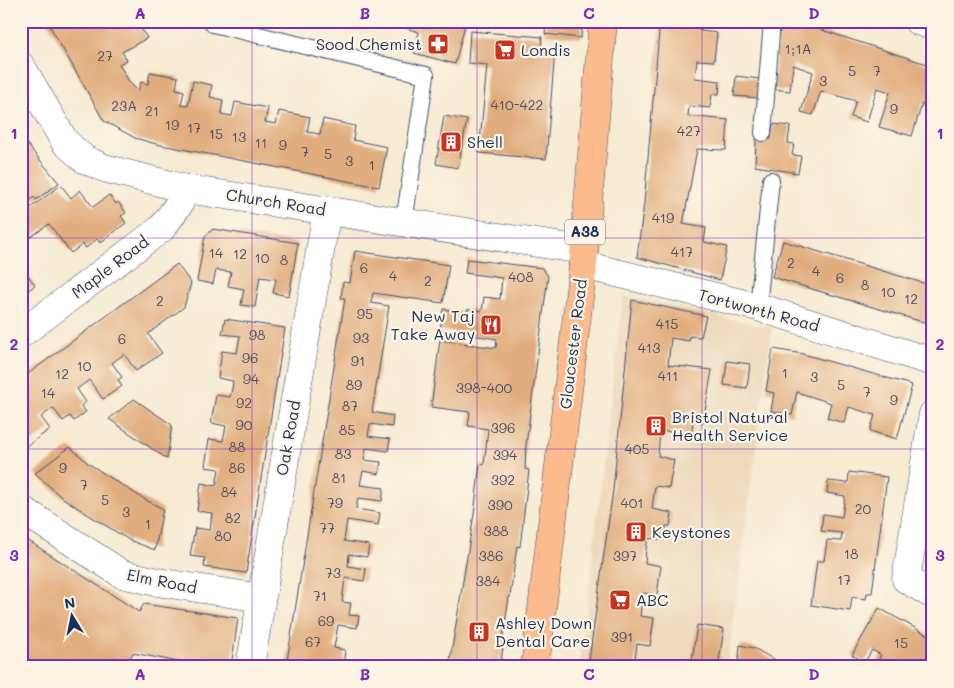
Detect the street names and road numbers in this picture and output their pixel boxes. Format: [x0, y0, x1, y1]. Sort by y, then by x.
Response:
street label: Church Road [225, 183, 327, 220]
road number: A38 [565, 220, 605, 244]
street label: Maple Road [67, 231, 153, 303]
street label: Gloucester Road [554, 278, 591, 410]
street label: Tortworth Road [696, 283, 822, 336]
street label: Oak Road [271, 399, 304, 477]
street label: Elm Road [125, 563, 199, 598]

